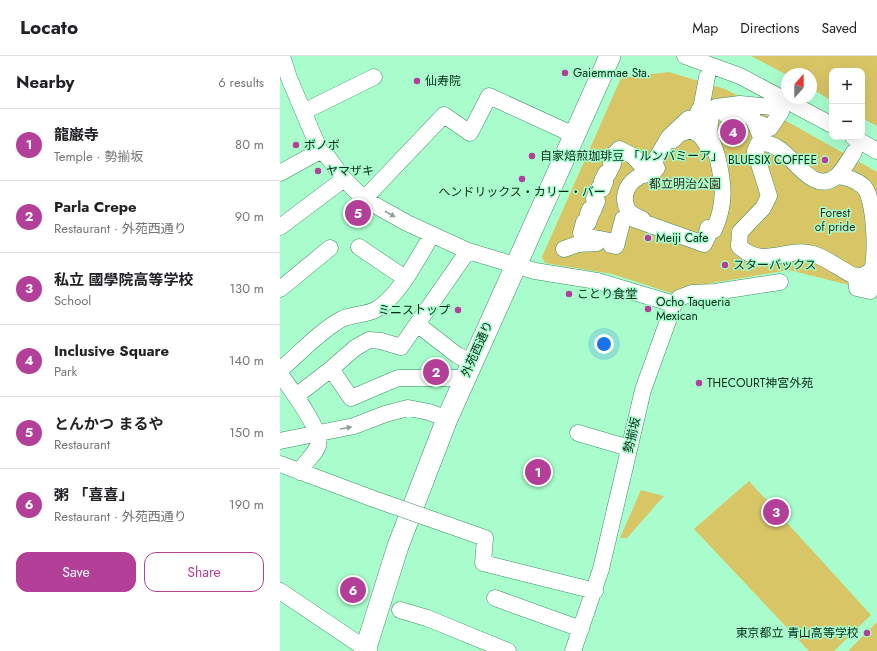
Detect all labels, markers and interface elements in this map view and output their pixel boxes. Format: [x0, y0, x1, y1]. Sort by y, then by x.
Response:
text: Locato [20, 14, 78, 41]
text: Map [692, 18, 718, 38]
text: Directions [740, 18, 800, 38]
text: Saved [822, 18, 857, 38]
place label: Gaiemmae Sta. [573, 64, 650, 82]
marker: Gaiemmae Sta. [560, 68, 570, 78]
north arrow [781, 68, 817, 104]
map controls [829, 68, 865, 140]
button: + [829, 68, 865, 104]
text: Nearby [16, 70, 74, 94]
place label: 仙寿院 [425, 72, 461, 90]
text: 6 results [218, 73, 264, 92]
marker: 仙寿院 [412, 76, 422, 86]
button: − [829, 104, 865, 140]
pin: 4 [720, 117, 746, 147]
text: 龍巌寺 [54, 124, 99, 146]
text: 1 [26, 135, 32, 154]
text: 80 m [235, 135, 264, 154]
place label: ボノボ [304, 136, 340, 154]
marker: ボノボ [291, 140, 301, 150]
text: Temple · 勢揃坂 [54, 147, 143, 166]
place label: 自家焙煎珈琲豆 「ルンバミーア」 [540, 147, 723, 165]
marker: 自家焙煎珈琲豆 「ルンバミーア」 [527, 151, 537, 161]
place label: BLUESIX COFFEE [728, 151, 817, 169]
marker: BLUESIX COFFEE [820, 155, 830, 165]
place label: ヤマザキ [326, 162, 374, 180]
marker: ヤマザキ [313, 166, 323, 176]
marker: ヘンドリックス・カリー・バー [517, 174, 527, 184]
park label: 都立明治公園 [649, 175, 721, 193]
place label: ヘンドリックス・カリー・バー [438, 183, 606, 201]
text: Parla Crepe [54, 196, 137, 218]
pin: 5 [345, 198, 371, 228]
park label: Forest of pride [815, 204, 855, 236]
text: 2 [25, 207, 33, 226]
text: 90 m [235, 207, 264, 226]
one-way arrow [384, 210, 395, 217]
text: Restaurant · 外苑西通り [54, 219, 187, 238]
place label: Meiji Cafe [656, 229, 708, 247]
marker: Meiji Cafe [643, 233, 653, 243]
place label: スターバックス [733, 256, 817, 274]
marker: スターバックス [720, 260, 730, 270]
text: 私立 國學院高等学校 [54, 269, 194, 291]
text: 3 [25, 279, 33, 298]
text: 130 m [229, 279, 264, 298]
place label: ことり食堂 [577, 285, 637, 303]
marker: ことり食堂 [564, 289, 574, 299]
text: School [54, 291, 91, 310]
place label: Ocho Taqueria Mexican [656, 293, 730, 325]
place label: ミニストップ [378, 301, 450, 319]
marker: Ocho Taqueria Mexican [643, 304, 653, 314]
marker: ミニストップ [453, 305, 463, 315]
street label: 外苑西通り [457, 318, 497, 380]
your location [594, 334, 614, 354]
text: Inclusive Square [54, 340, 169, 362]
text: 4 [24, 351, 34, 370]
text: 140 m [229, 351, 264, 370]
pin: 2 [423, 357, 449, 387]
text: Park [54, 362, 77, 381]
place label: THECOURT神宮外苑 [707, 374, 813, 392]
marker: THECOURT神宮外苑 [694, 378, 704, 388]
text: とんかつ まるや [54, 413, 164, 435]
street label: 勢揃坂 [619, 415, 645, 455]
text: 5 [25, 423, 33, 442]
text: 150 m [229, 423, 264, 442]
one-way arrow [339, 425, 352, 431]
text: Restaurant [54, 435, 110, 454]
pin: 1 [525, 457, 551, 487]
text: 粥 「喜喜」 [54, 484, 134, 506]
text: 6 [25, 495, 33, 514]
text: 190 m [229, 495, 264, 514]
pin: 3 [763, 497, 789, 527]
text: Restaurant · 外苑西通り [54, 507, 187, 526]
button: Save [16, 552, 136, 592]
button: Share [144, 552, 264, 592]
pin: 6 [340, 575, 366, 605]
place label: 東京都立 青山高等学校 [735, 624, 859, 642]
marker: 東京都立 青山高等学校 [862, 628, 872, 638]

